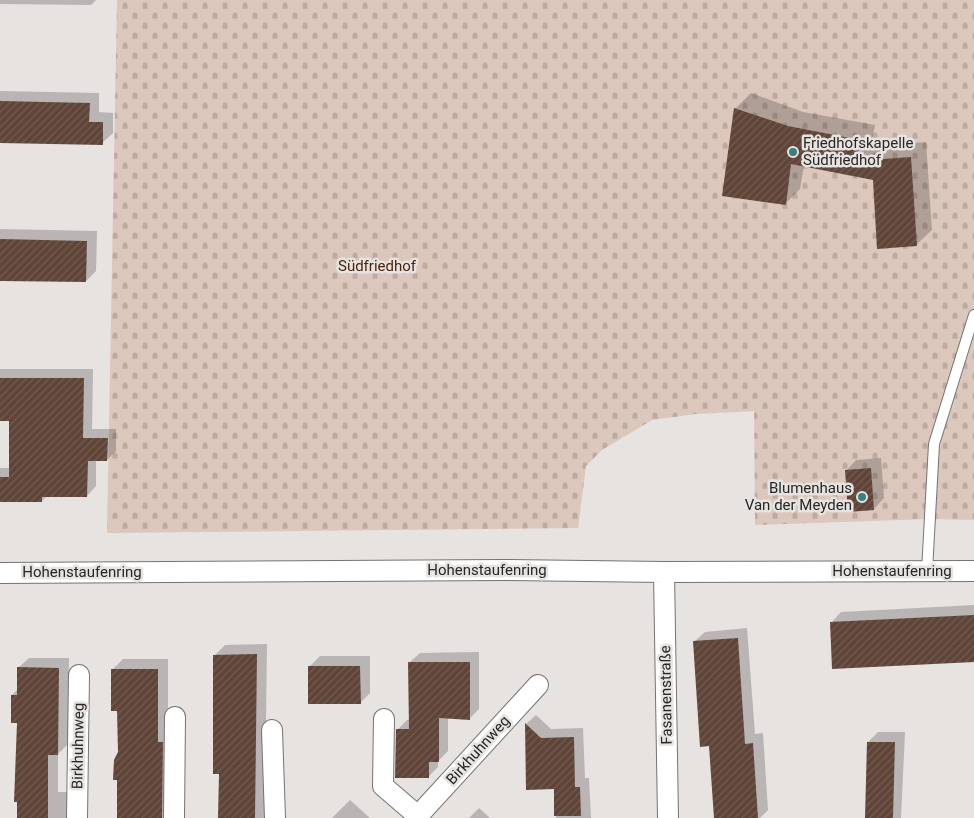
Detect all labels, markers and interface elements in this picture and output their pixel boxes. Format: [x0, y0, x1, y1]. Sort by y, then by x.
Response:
place label: Friedhofskapelle Südfriedhof [803, 134, 913, 169]
marker: Friedhofskapelle Südfriedhof [787, 146, 799, 158]
park label: Südfriedhof [338, 257, 417, 275]
place label: Blumenhaus Van der Meyden [745, 479, 852, 514]
marker: Blumenhaus Van der Meyden [856, 491, 868, 503]
street label: Hohenstaufenring [427, 561, 547, 579]
street label: Hohenstaufenring [832, 562, 952, 580]
street label: Hohenstaufenring [22, 563, 142, 581]
street label: Fasanenstraße [656, 645, 676, 745]
street label: Birkhuhnweg [68, 703, 88, 789]
street label: Birkhuhnweg [442, 712, 514, 788]

